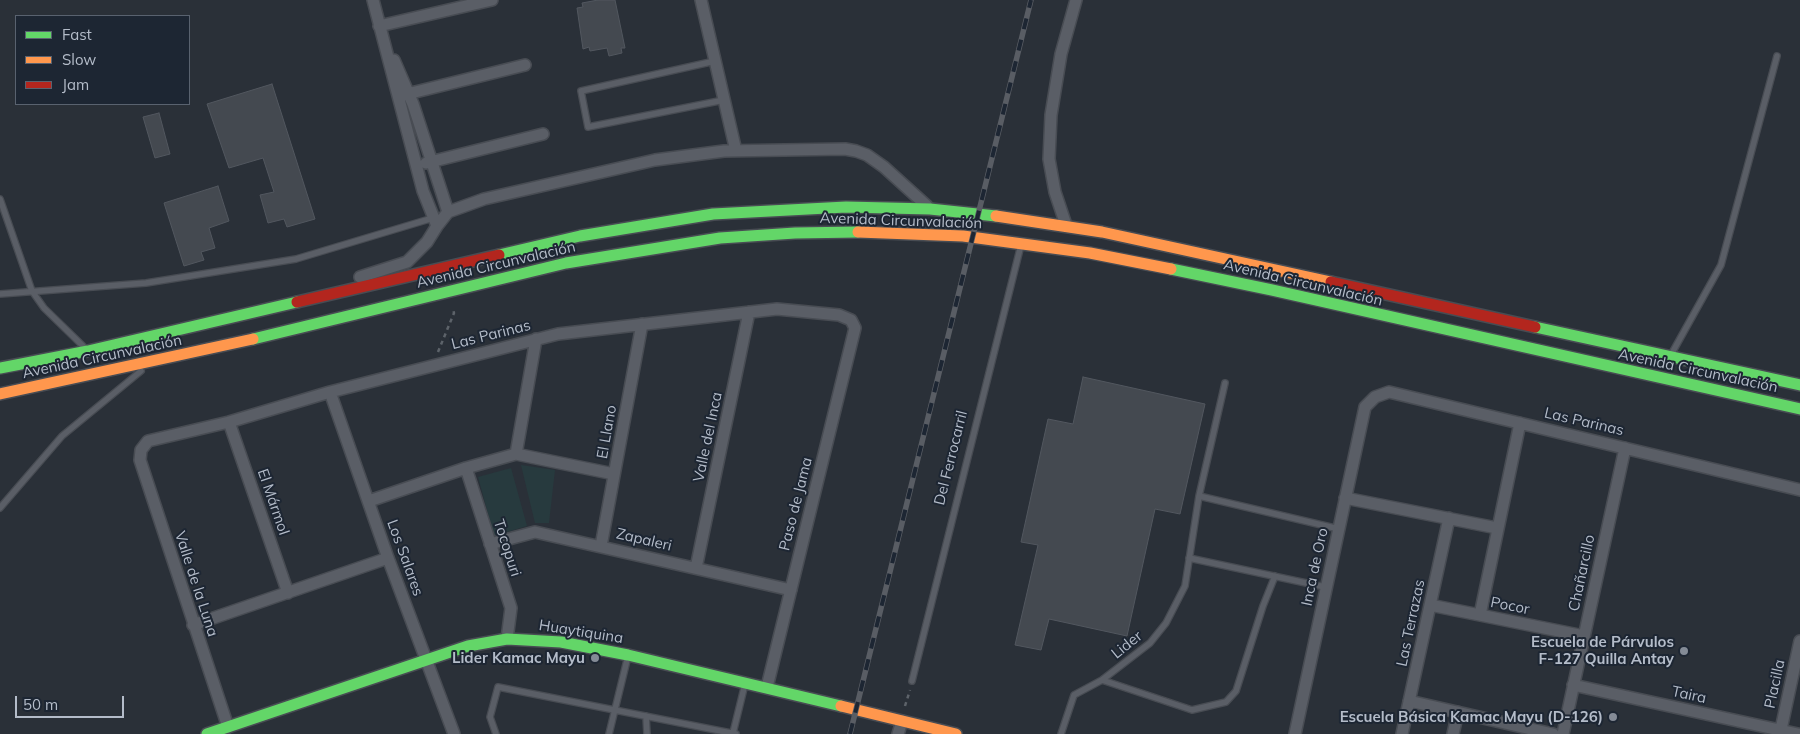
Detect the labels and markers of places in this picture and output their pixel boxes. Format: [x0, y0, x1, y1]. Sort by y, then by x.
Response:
place label: Escuela de Párvulos F-127 Quilla Antay [1531, 633, 1674, 668]
marker: Escuela de Párvulos F-127 Quilla Antay [1678, 645, 1690, 657]
place label: Lider Kamac Mayu [452, 649, 585, 667]
marker: Lider Kamac Mayu [589, 652, 601, 664]
place label: Escuela Básica Kamac Mayu (D-126) [1340, 708, 1603, 726]
marker: Escuela Básica Kamac Mayu (D-126) [1607, 711, 1619, 723]

